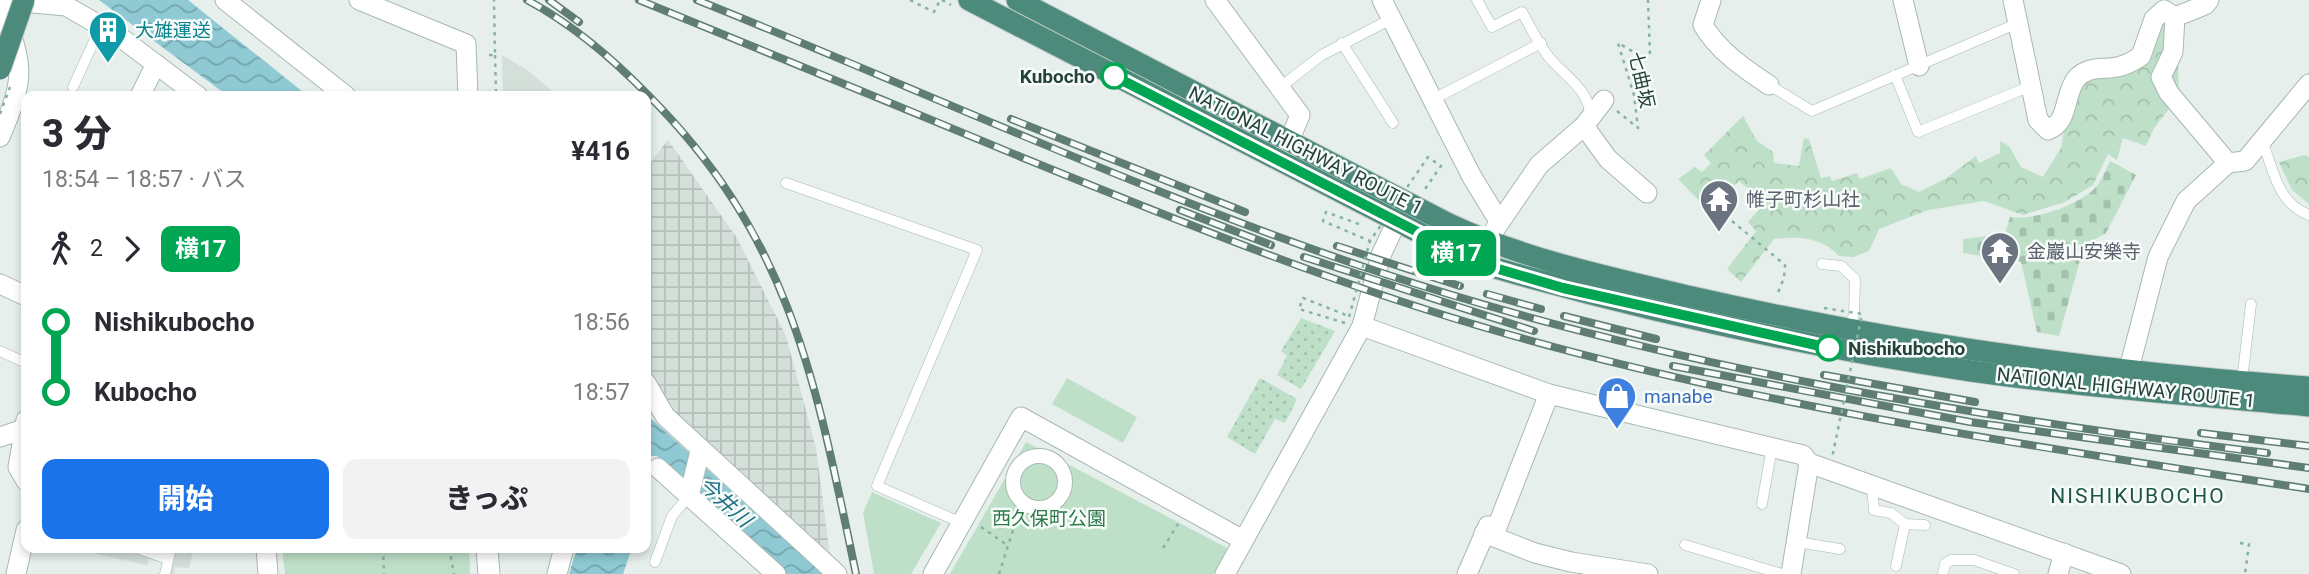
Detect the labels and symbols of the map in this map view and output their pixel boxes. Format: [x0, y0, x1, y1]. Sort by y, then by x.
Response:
building icon: 大雄運送 [87, 9, 129, 64]
place label: 大雄運送 [135, 19, 211, 42]
street label: 七曲坂 [1624, 50, 1659, 110]
marker: Kubocho [1101, 63, 1127, 89]
place label: Kubocho [1020, 65, 1095, 88]
street label: NATIONAL HIGHWAY ROUTE 1 [1185, 81, 1427, 220]
temple icon: 帷子町杉山社 [1698, 178, 1740, 233]
place label: 帷子町杉山社 [1746, 188, 1860, 211]
line badge: 横17 [1416, 230, 1496, 276]
temple icon: 金巖山安樂寺 [1979, 230, 2021, 285]
place label: 金巖山安樂寺 [2027, 240, 2141, 263]
marker: Nishikubocho [1816, 335, 1842, 361]
place label: Nishikubocho [1848, 337, 1966, 360]
street label: NATIONAL HIGHWAY ROUTE 1 [1996, 362, 2256, 412]
shop icon: manabe [1596, 375, 1638, 430]
place label: manabe [1644, 385, 1713, 408]
water label: 今井川 [694, 472, 758, 533]
district label: NISHIKUBOCHO [2050, 484, 2226, 508]
park label: 西久保町公園 [992, 507, 1106, 530]

